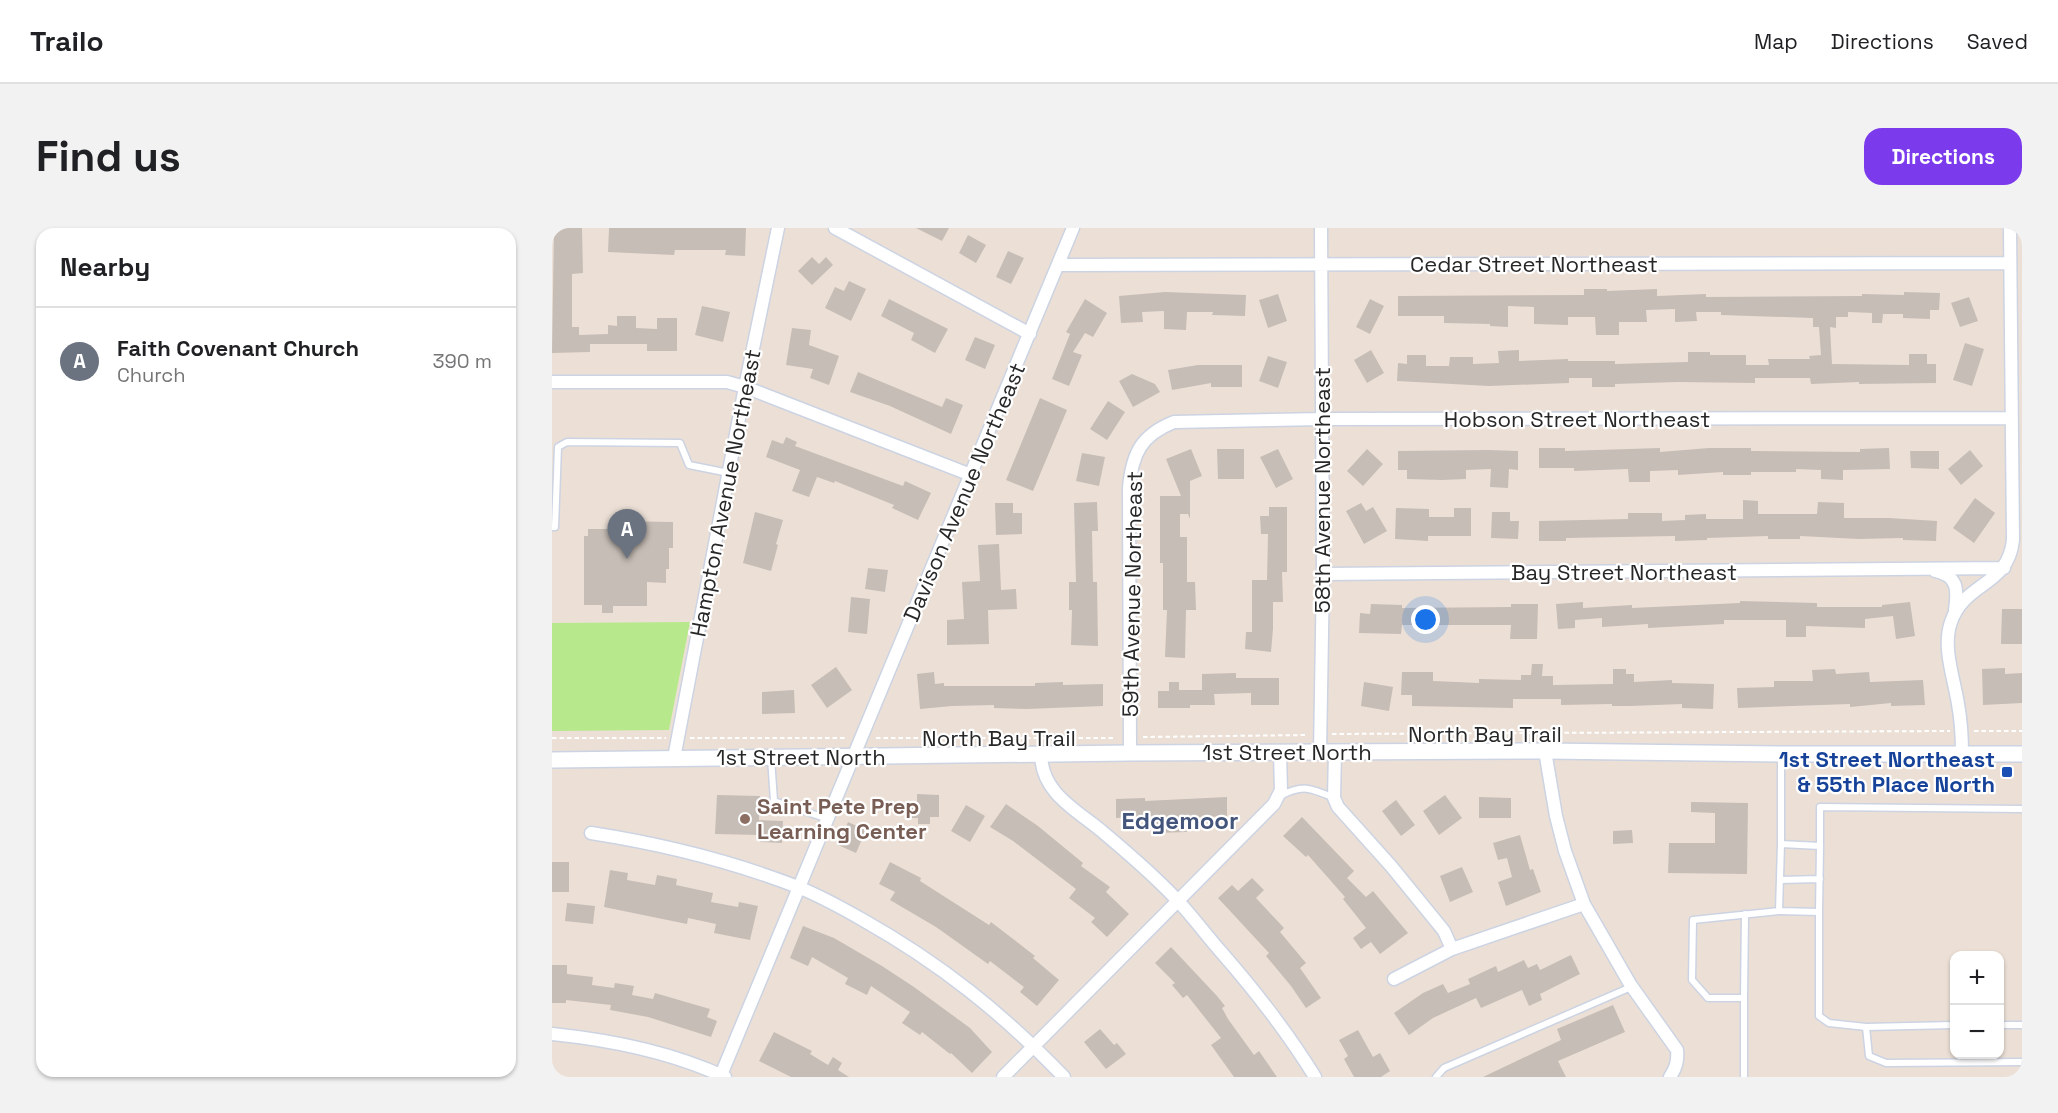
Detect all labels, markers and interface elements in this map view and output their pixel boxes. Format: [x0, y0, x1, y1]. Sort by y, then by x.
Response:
text: Trailo [30, 23, 104, 59]
text: Map [1754, 28, 1798, 55]
text: Directions [1831, 28, 1934, 55]
text: Saved [1967, 28, 2028, 55]
button: Directions [1864, 128, 2022, 185]
text: Find us [36, 130, 181, 183]
text: Nearby [60, 250, 150, 284]
street label: Cedar Street Northeast [1410, 250, 1658, 278]
text: Faith Covenant Church [117, 334, 359, 362]
street label: Hampton Avenue Northeast [683, 347, 767, 639]
text: A [73, 348, 86, 374]
text: 390 m [433, 348, 492, 374]
street label: Davison Avenue Northeast [897, 358, 1031, 626]
text: Church [117, 362, 186, 388]
street label: 58th Avenue Northeast [1308, 367, 1336, 613]
street label: Hobson Street Northeast [1444, 405, 1710, 433]
street label: 59th Avenue Northeast [1116, 471, 1148, 717]
pin: A [608, 510, 646, 559]
street label: Bay Street Northeast [1511, 558, 1737, 586]
your location [1411, 605, 1440, 634]
street label: North Bay Trail [1408, 720, 1562, 748]
street label: North Bay Trail [922, 724, 1076, 752]
street label: 1st Street North [1202, 738, 1372, 766]
street label: 1st Street North [716, 743, 886, 771]
place label: 1st Street Northeast & 55th Place North [1779, 745, 1995, 798]
marker: 1st Street Northeast & 55th Place North [2000, 765, 2014, 779]
place label: Saint Pete Prep Learning Center [757, 792, 927, 845]
district label: Edgemoor [1121, 805, 1239, 836]
marker: Saint Pete Prep Learning Center [738, 812, 752, 826]
map controls [1950, 951, 2004, 1059]
button: + [1950, 951, 2004, 1005]
button: − [1950, 1005, 2004, 1059]

